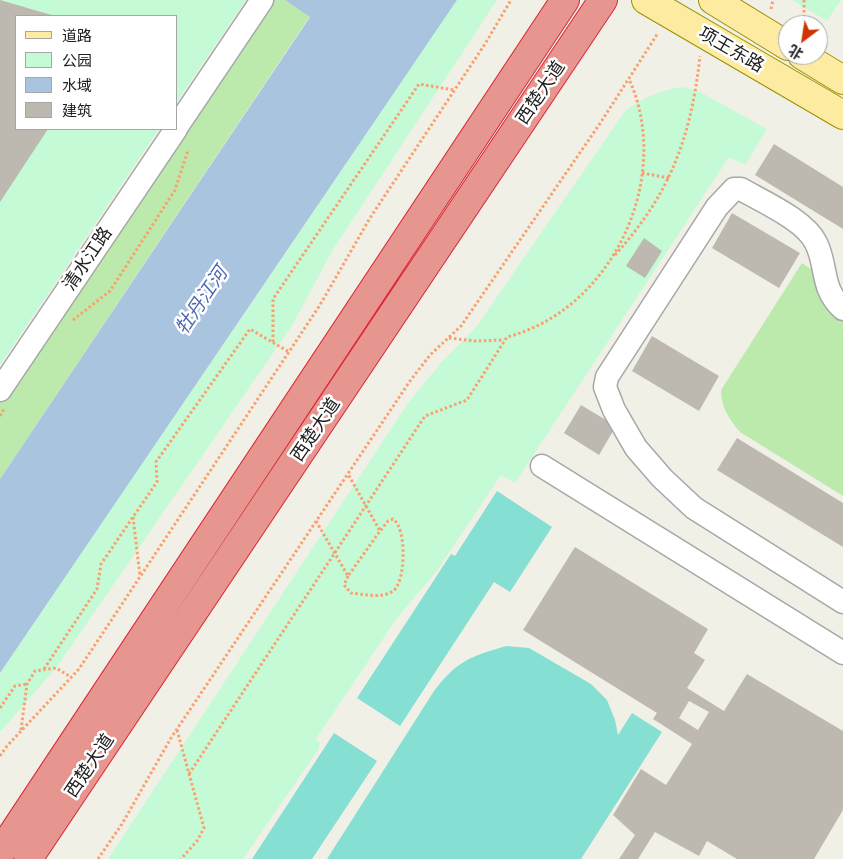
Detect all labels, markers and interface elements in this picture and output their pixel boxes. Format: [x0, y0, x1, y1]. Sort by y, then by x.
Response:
legend [15, 15, 178, 130]
north arrow [778, 15, 828, 65]
street label: 项王东路 [694, 23, 768, 77]
text: 道路 [62, 26, 92, 45]
text: 北 [785, 41, 806, 63]
text: 公园 [62, 51, 92, 70]
street label: 西楚大道 [512, 57, 570, 129]
text: 水域 [62, 76, 92, 95]
text: 建筑 [62, 101, 92, 120]
street label: 清水江路 [59, 223, 117, 295]
water label: 牡丹江河 [171, 263, 233, 339]
street label: 西楚大道 [287, 394, 345, 466]
street label: 西楚大道 [61, 730, 119, 802]

